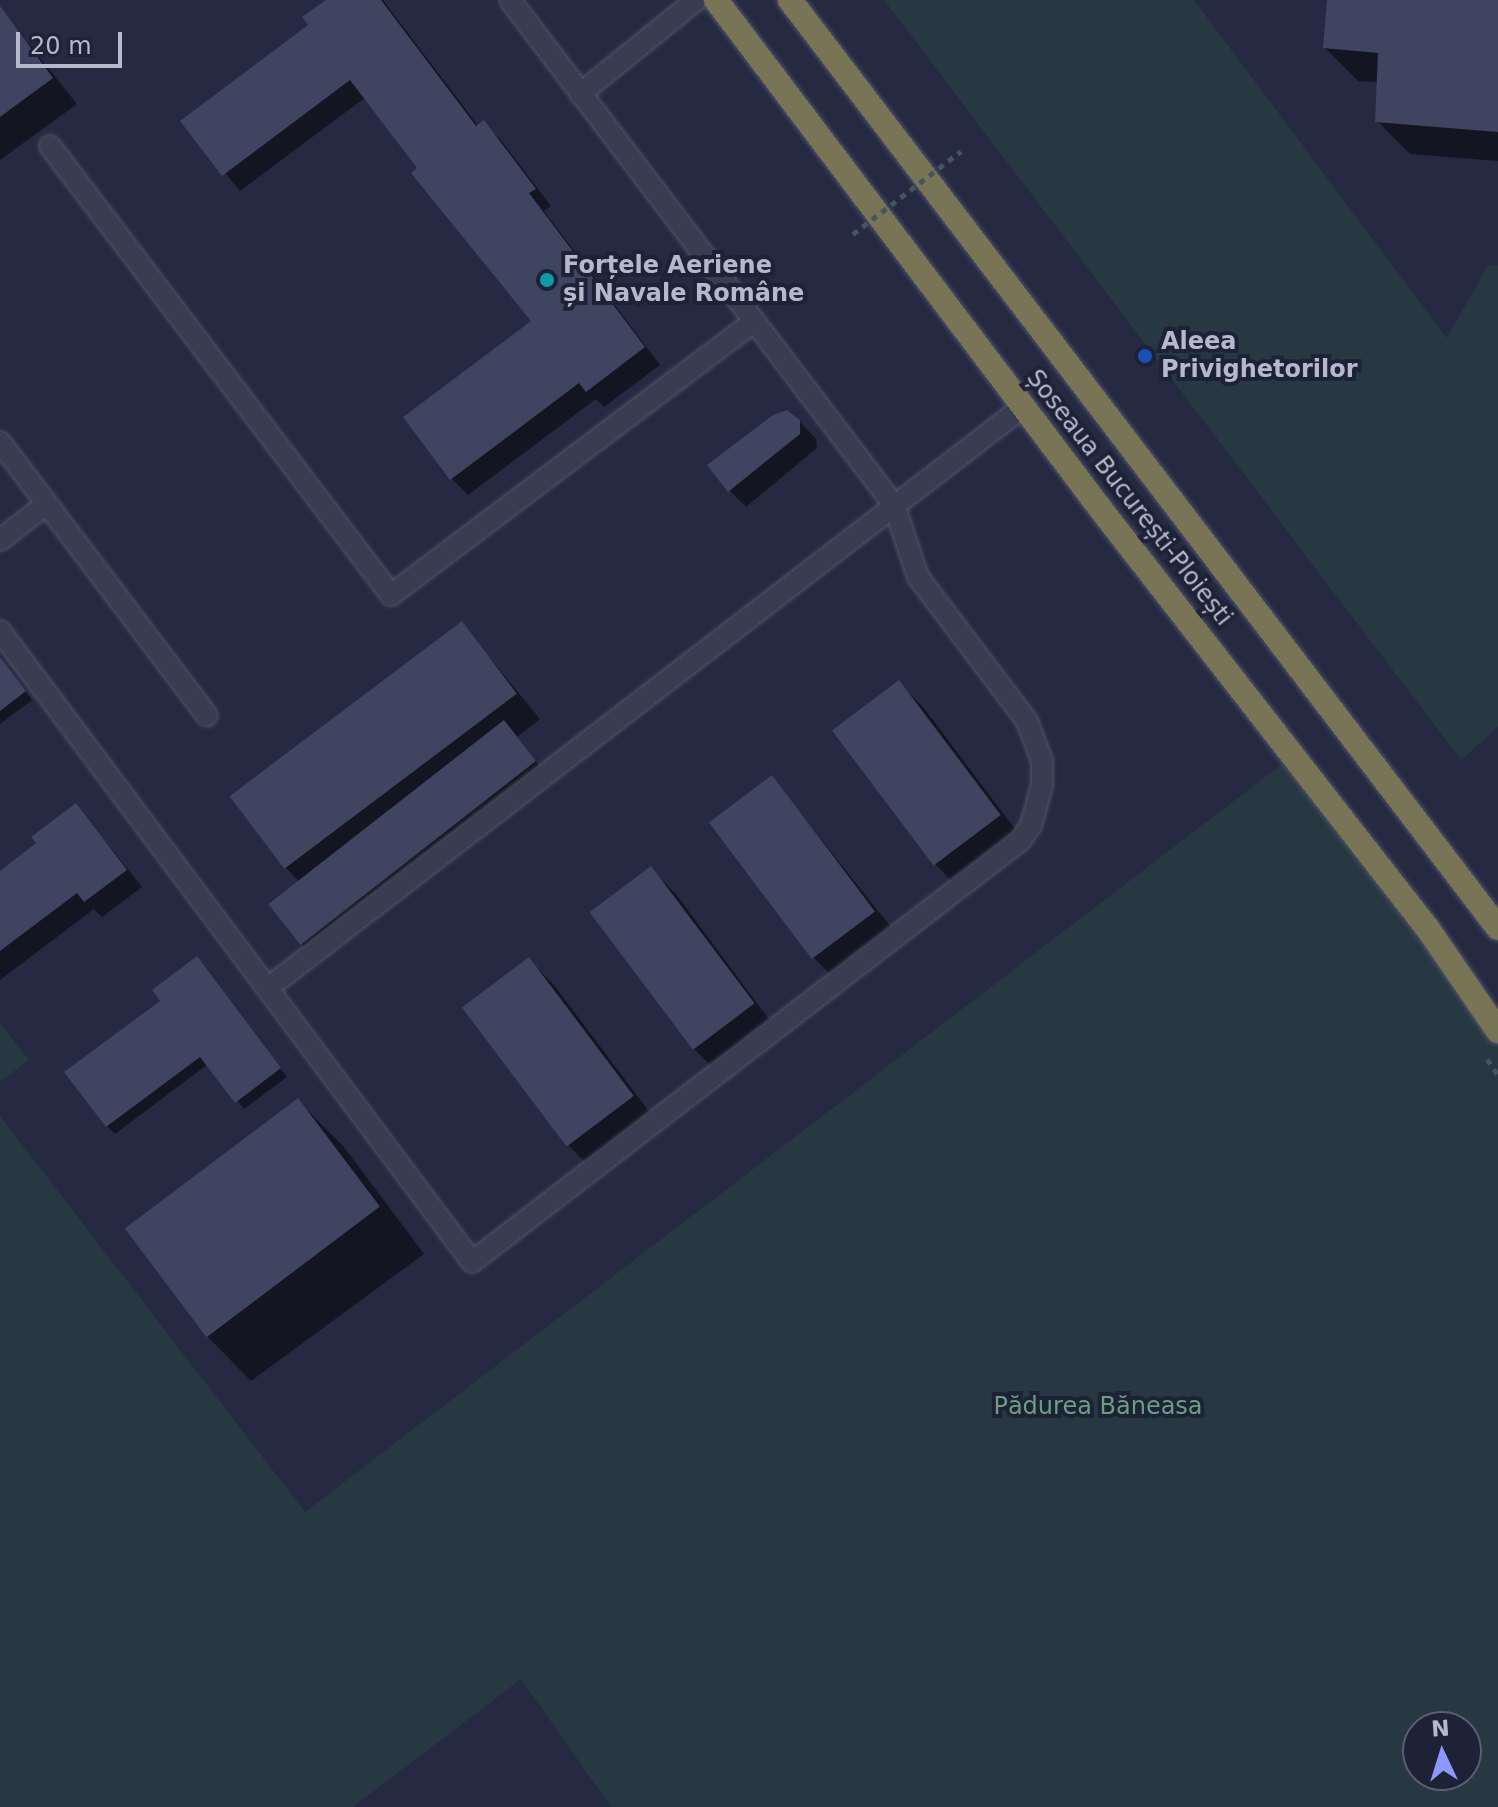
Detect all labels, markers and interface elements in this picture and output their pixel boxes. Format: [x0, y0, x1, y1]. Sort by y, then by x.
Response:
scale bar [20, 16, 126, 66]
text: 20 m [30, 32, 92, 60]
place label: Forțele Aeriene și Navale Române [563, 252, 804, 308]
marker: Forțele Aeriene și Navale Române [538, 271, 556, 289]
place label: Aleea Privighetorilor [1161, 328, 1358, 384]
marker: Aleea Privighetorilor [1136, 347, 1154, 365]
street label: Șoseaua București-Ploiești [1020, 364, 1238, 632]
park label: Pădurea Băneasa [993, 1393, 1203, 1421]
north arrow [1402, 1711, 1482, 1791]
text: N [1430, 1715, 1450, 1742]

